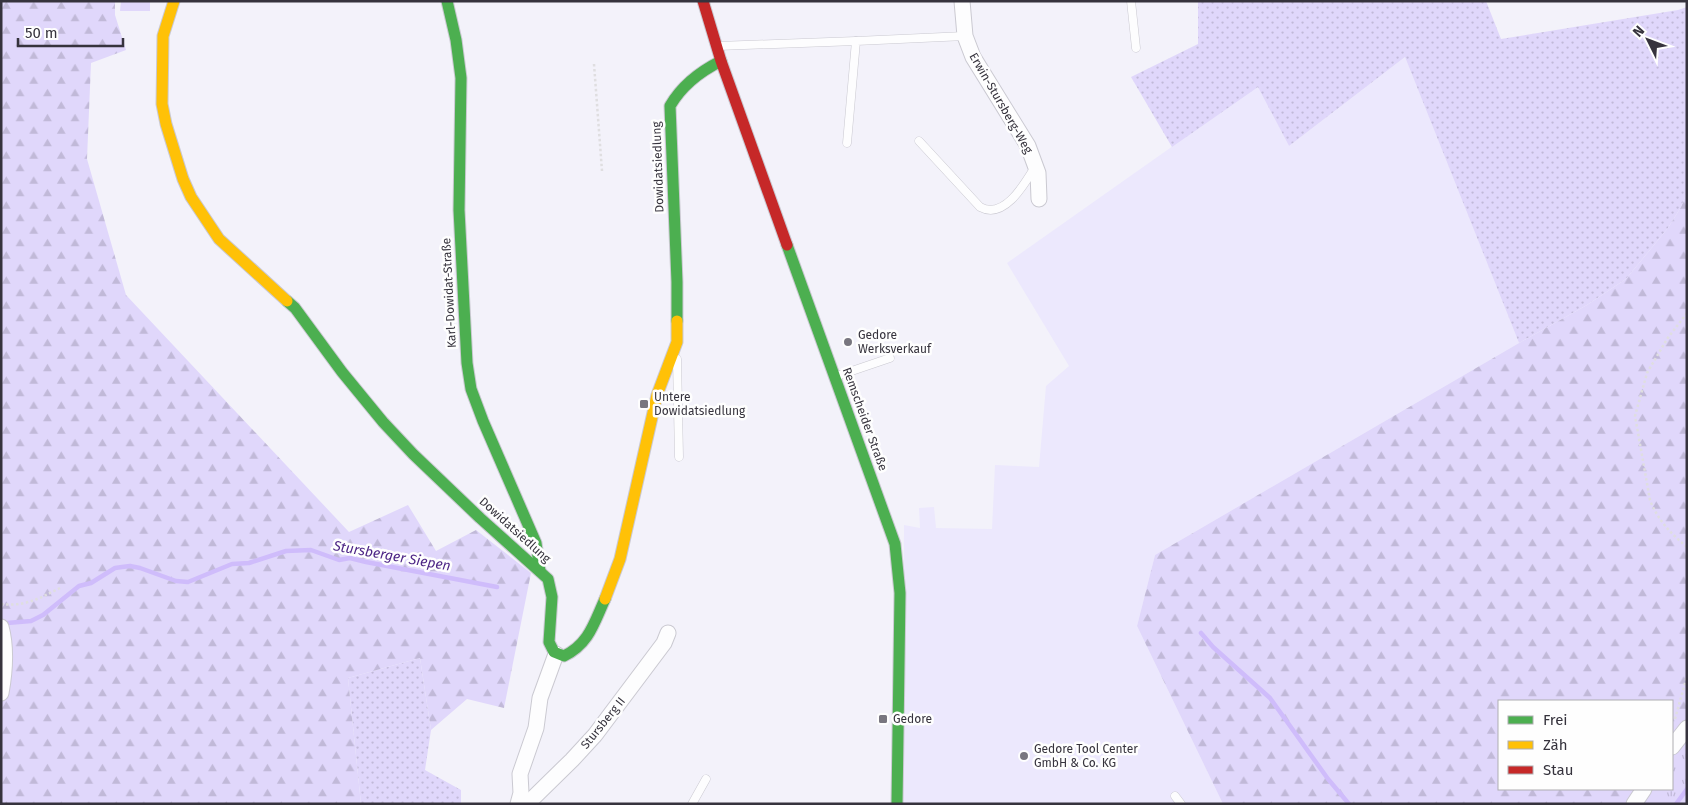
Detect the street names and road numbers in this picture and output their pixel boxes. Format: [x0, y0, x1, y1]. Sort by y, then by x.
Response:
street label: Erwin-Stursberg-Weg [966, 50, 1036, 156]
street label: Dowidatsiedlung [649, 120, 667, 213]
street label: Karl-Dowidat-Straße [439, 238, 459, 348]
street label: Remscheider Straße [840, 365, 890, 473]
street label: Dowidatsiedlung [476, 494, 554, 566]
street label: Stursberg II [578, 694, 628, 752]

